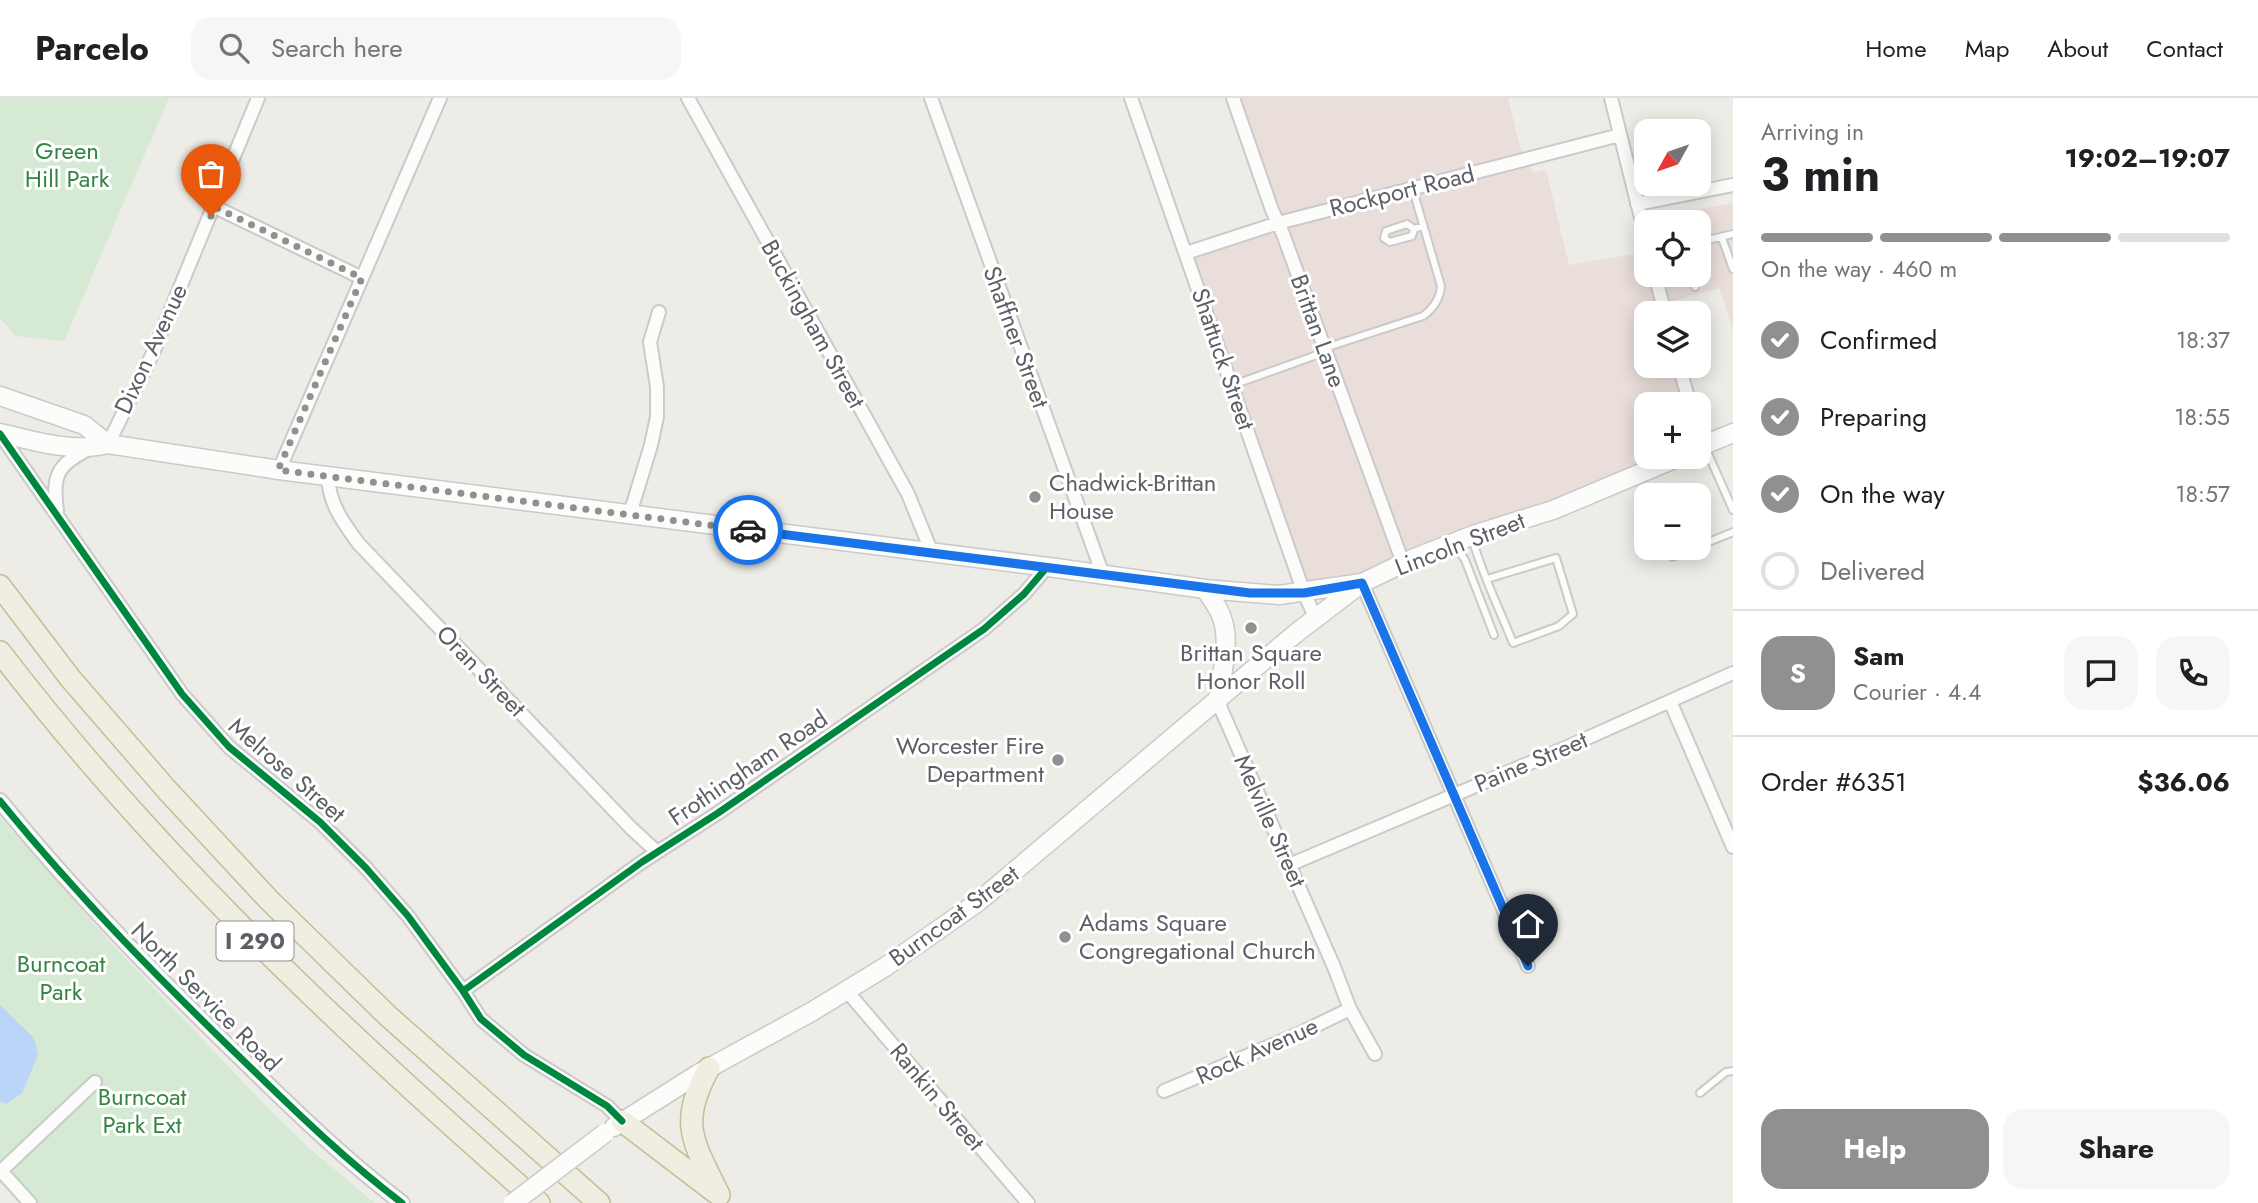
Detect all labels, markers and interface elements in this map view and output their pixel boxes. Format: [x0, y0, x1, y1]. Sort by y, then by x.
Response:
search box [191, 17, 681, 80]
text: Parcelo [35, 25, 149, 72]
icon: search [215, 29, 253, 67]
text: Search here [271, 29, 403, 67]
text: Home [1865, 31, 1927, 66]
text: Map [1965, 31, 2009, 66]
text: About [2047, 31, 2108, 66]
text: Contact [2146, 31, 2223, 66]
text: Arriving in [1761, 115, 1864, 149]
north arrow [1634, 119, 1712, 196]
map controls [1634, 119, 1711, 560]
park label: Green Hill Park [25, 133, 110, 196]
text: 19:02–19:07 [2064, 139, 2230, 177]
text: 3 min [1761, 142, 1880, 208]
pin [181, 144, 241, 216]
icon: bag [192, 155, 230, 193]
street label: Rockport Road [1326, 156, 1478, 225]
button: locate [1634, 210, 1711, 287]
street label: Buckingham Street [753, 233, 874, 415]
text: On the way · 460 m [1761, 252, 1957, 286]
street label: Shaffner Street [975, 261, 1058, 413]
street label: Brittan Lane [1282, 269, 1355, 392]
street label: Dixon Avenue [105, 278, 196, 420]
street label: Shattuck Street [1183, 283, 1264, 435]
button: layers [1634, 301, 1711, 378]
icon: check [1761, 321, 1799, 359]
text: Confirmed [1820, 321, 1937, 359]
text: 18:37 [2176, 323, 2230, 357]
button: + [1634, 392, 1711, 469]
icon: check [1761, 398, 1799, 436]
text: Preparing [1820, 398, 1927, 436]
text: 18:55 [2174, 400, 2230, 434]
place label: Chadwick-Brittan House [1049, 465, 1216, 528]
icon: check [1761, 475, 1799, 513]
text: On the way [1820, 475, 1945, 513]
text: 18:57 [2175, 477, 2230, 511]
button: − [1634, 483, 1711, 560]
marker: Chadwick-Brittan House [1027, 489, 1043, 505]
courier [713, 495, 783, 565]
street label: Lincoln Street [1390, 503, 1530, 584]
icon: car [729, 511, 767, 549]
text: Delivered [1820, 552, 1925, 590]
street label: Oran Street [429, 617, 534, 725]
marker: Brittan Square Honor Roll [1243, 620, 1259, 636]
place label: Brittan Square Honor Roll [1180, 635, 1322, 698]
button: chat [2064, 636, 2138, 710]
button: phone [2156, 636, 2230, 710]
text: Sam [1853, 637, 1905, 675]
text: S [1790, 654, 1806, 692]
text: Courier · 4.4 [1853, 675, 1981, 709]
street label: Frothingham Road [661, 701, 834, 834]
street label: Melrose Street [221, 709, 354, 830]
street label: Paine Street [1469, 722, 1593, 801]
place label: Worcester Fire Department [896, 728, 1044, 791]
street label: Melville Street [1226, 749, 1315, 893]
marker: Worcester Fire Department [1050, 752, 1066, 768]
text: Order #6351 [1761, 763, 1907, 801]
text: $36.06 [2137, 763, 2230, 801]
street label: Burncoat Street [881, 856, 1026, 975]
pin [1498, 894, 1558, 966]
place label: Adams Square Congregational Church [1079, 905, 1316, 968]
icon: home [1509, 905, 1547, 943]
street label: North Service Road [123, 914, 289, 1080]
road number: I 290 [216, 922, 294, 960]
marker: Adams Square Congregational Church [1057, 929, 1073, 945]
park label: Burncoat Park [17, 946, 106, 1009]
street label: Rock Avenue [1190, 1008, 1324, 1093]
street label: Rankin Street [882, 1035, 993, 1158]
park label: Burncoat Park Ext [98, 1079, 187, 1142]
button: Help [1761, 1109, 1989, 1189]
button: Share [2003, 1109, 2230, 1189]

